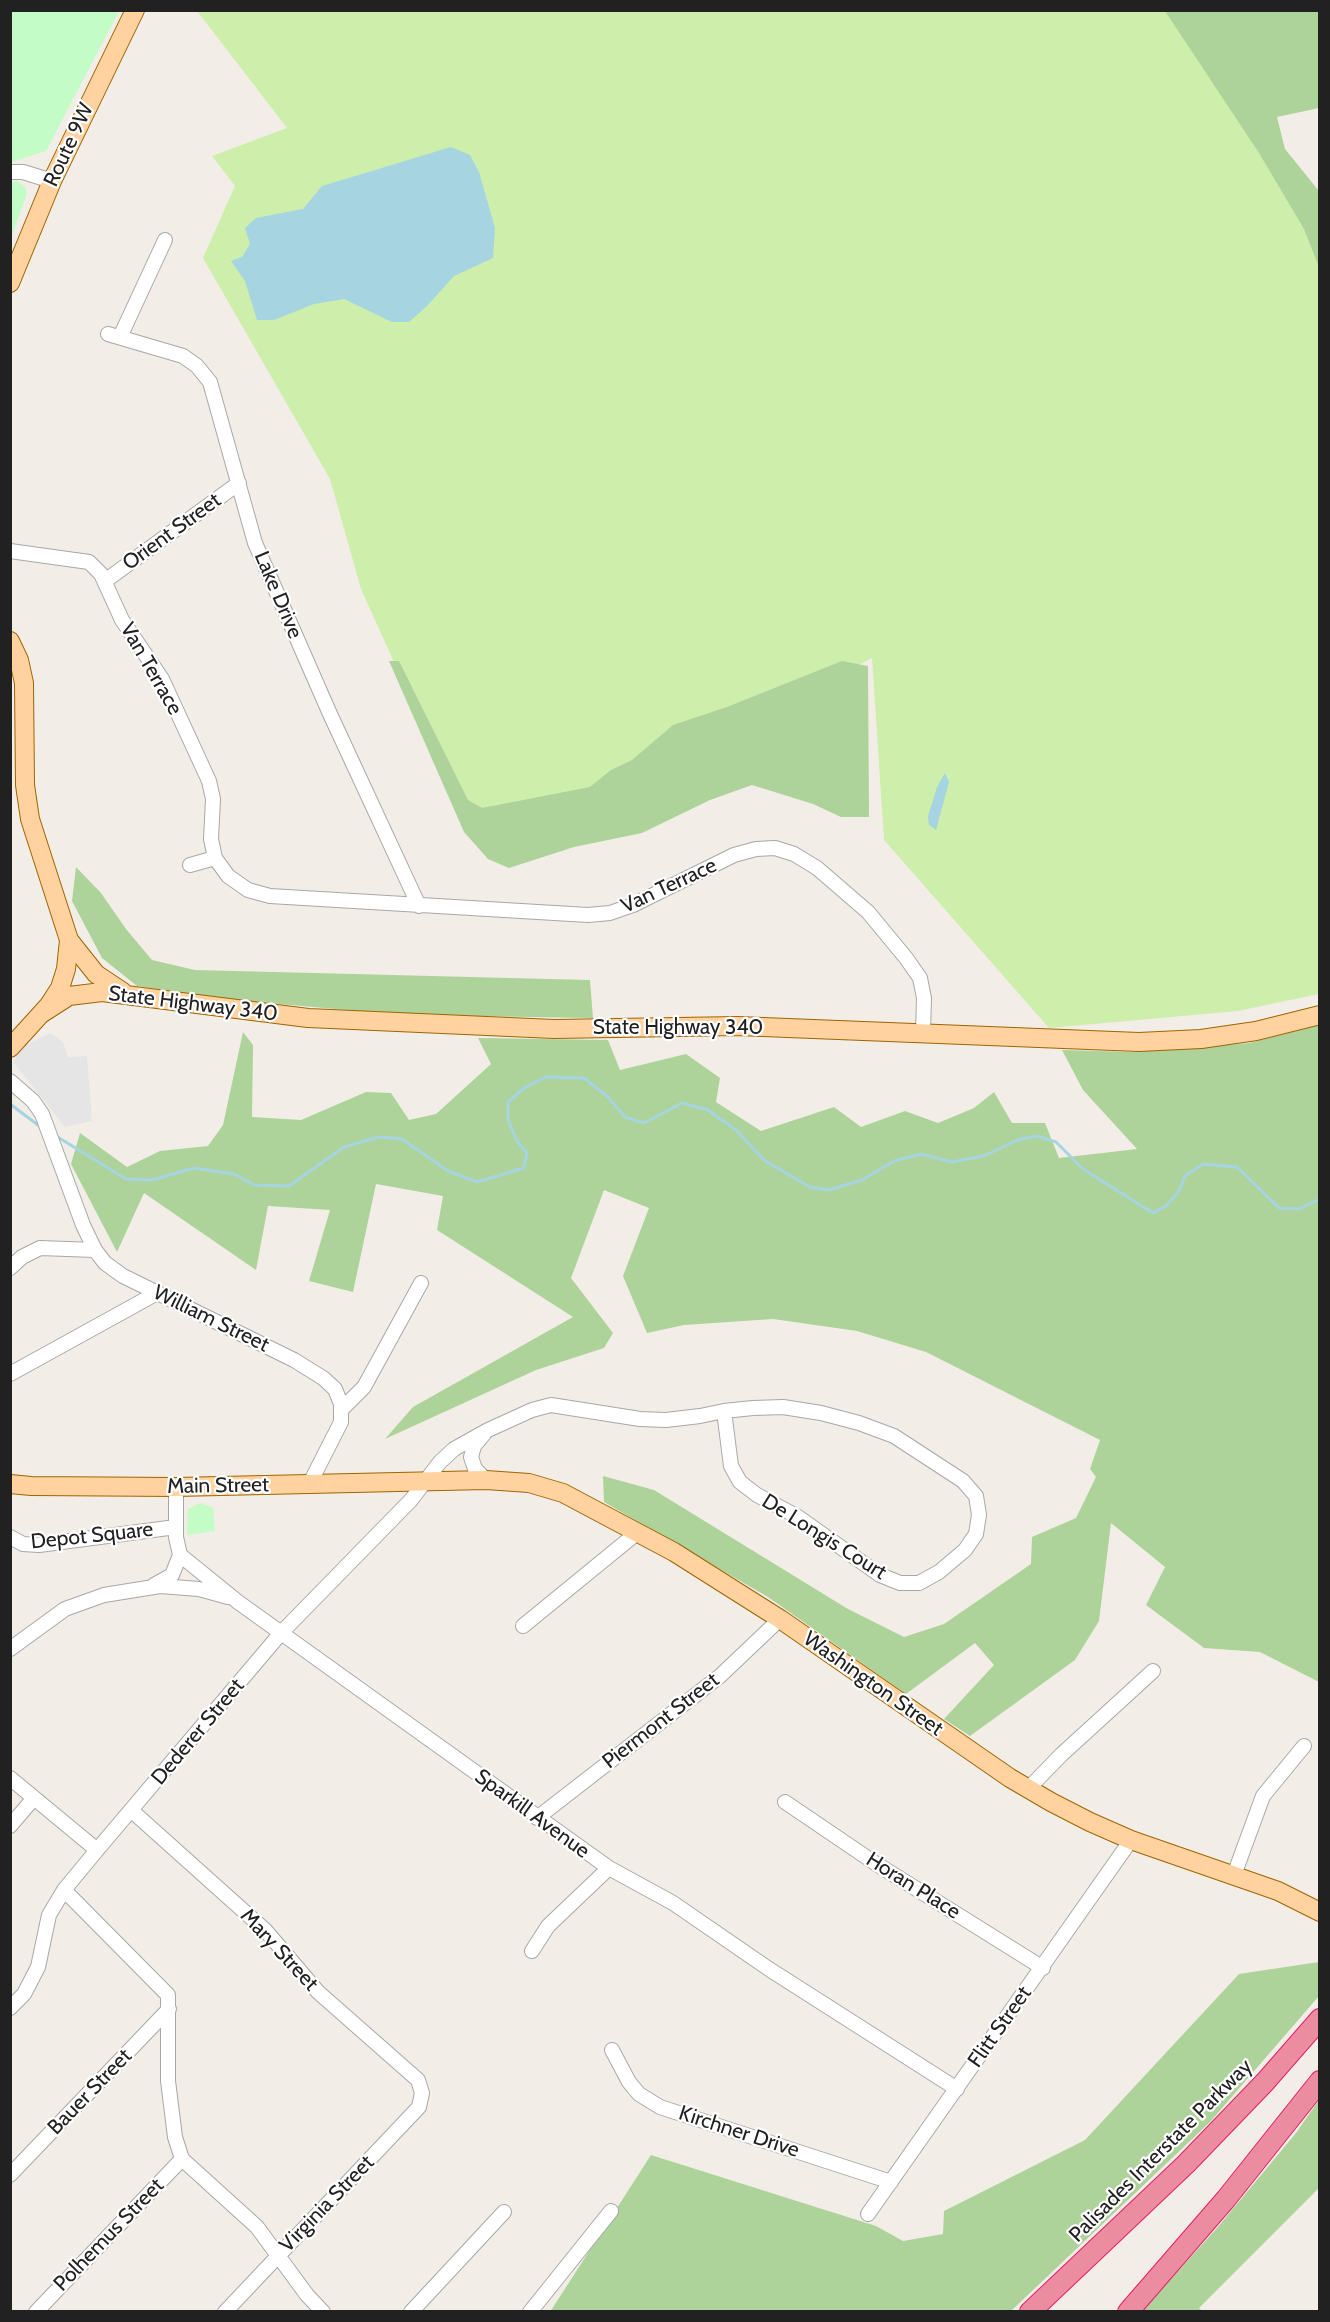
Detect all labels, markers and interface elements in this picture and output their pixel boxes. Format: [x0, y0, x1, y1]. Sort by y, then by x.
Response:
street label: Route 9W [39, 99, 99, 191]
street label: Orient Street [118, 488, 226, 576]
street label: Lake Drive [248, 548, 308, 642]
street label: Van Terrace [115, 618, 187, 720]
street label: Van Terrace [617, 853, 721, 919]
street label: State Highway 340 [107, 981, 279, 1027]
street label: State Highway 340 [593, 1015, 763, 1041]
street label: William Street [149, 1280, 273, 1358]
street label: Main Street [167, 1473, 269, 1499]
street label: De Longis Court [757, 1489, 891, 1585]
street label: Depot Square [30, 1517, 154, 1555]
street label: Washington Street [798, 1626, 948, 1742]
street label: Piermont Street [598, 1668, 724, 1774]
street label: Dederer Street [146, 1674, 250, 1790]
street label: Sparkill Avenue [470, 1764, 594, 1864]
street label: Horan Place [861, 1847, 965, 1925]
street label: Mary Street [235, 1904, 323, 1996]
street label: Flitt Street [963, 1982, 1037, 2072]
street label: Bauer Street [43, 2044, 137, 2140]
street label: Palisades Interstate Parkway [1064, 2054, 1258, 2248]
street label: Kirchner Drive [676, 2101, 802, 2163]
street label: Virginia Street [275, 2150, 379, 2258]
street label: Polhemus Street [49, 2173, 169, 2297]

